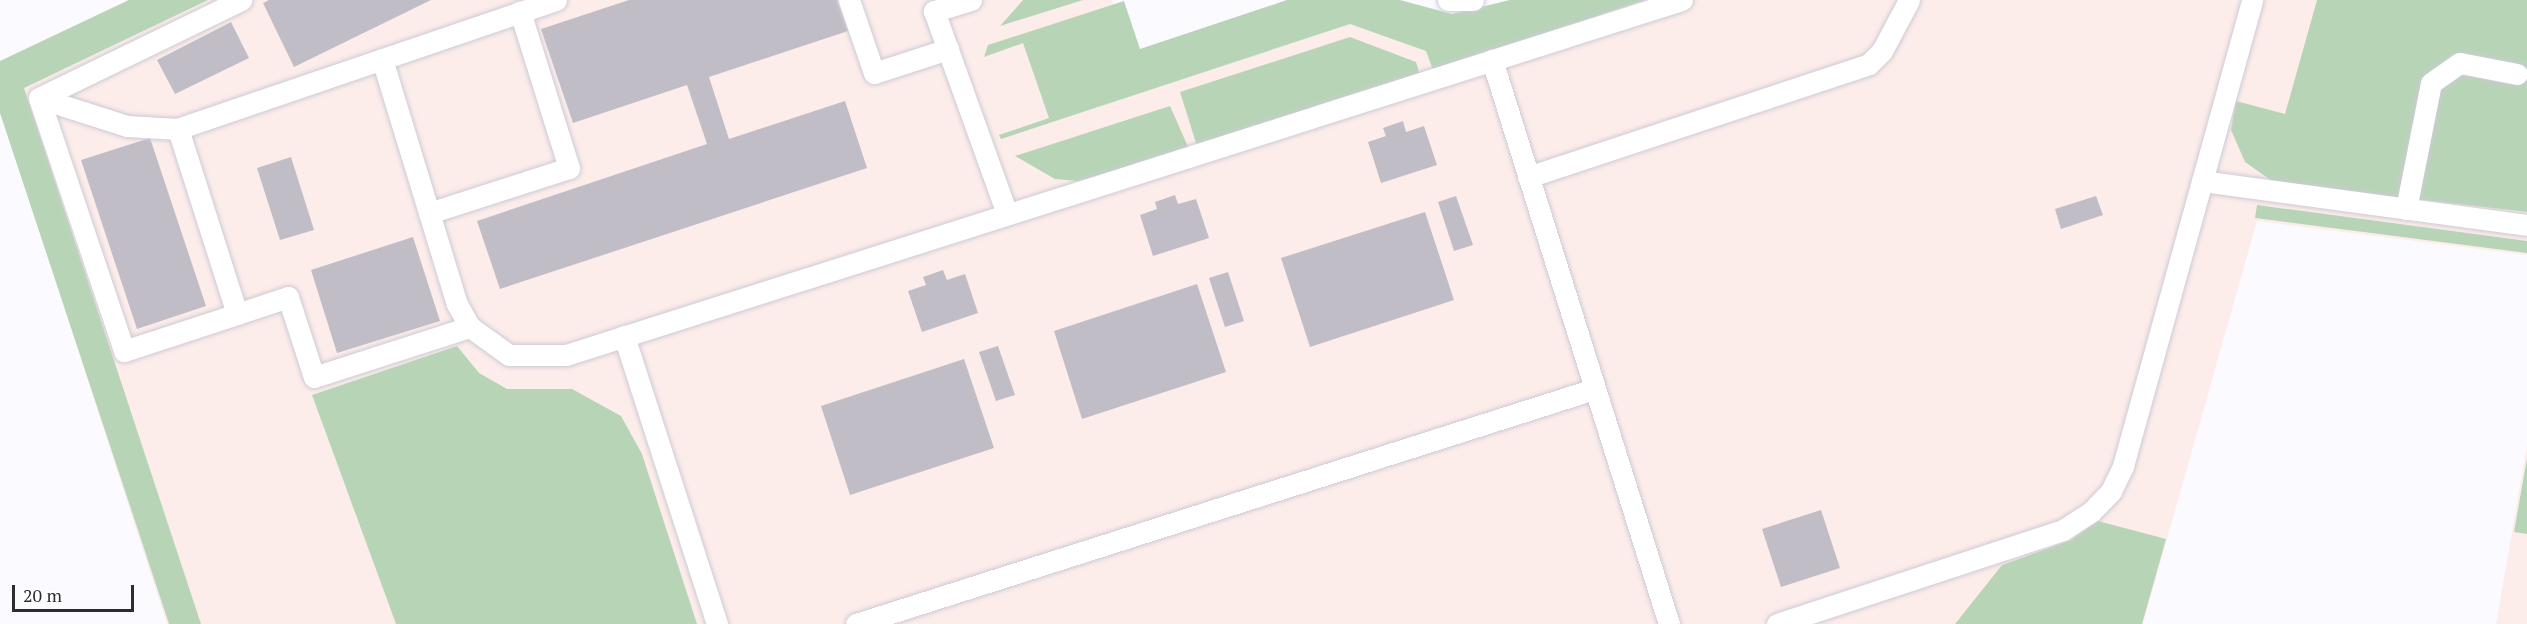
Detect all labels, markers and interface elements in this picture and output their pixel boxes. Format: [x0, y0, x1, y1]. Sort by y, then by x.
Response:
scale bar [15, 573, 136, 611]
text: 20 m [23, 583, 62, 607]

